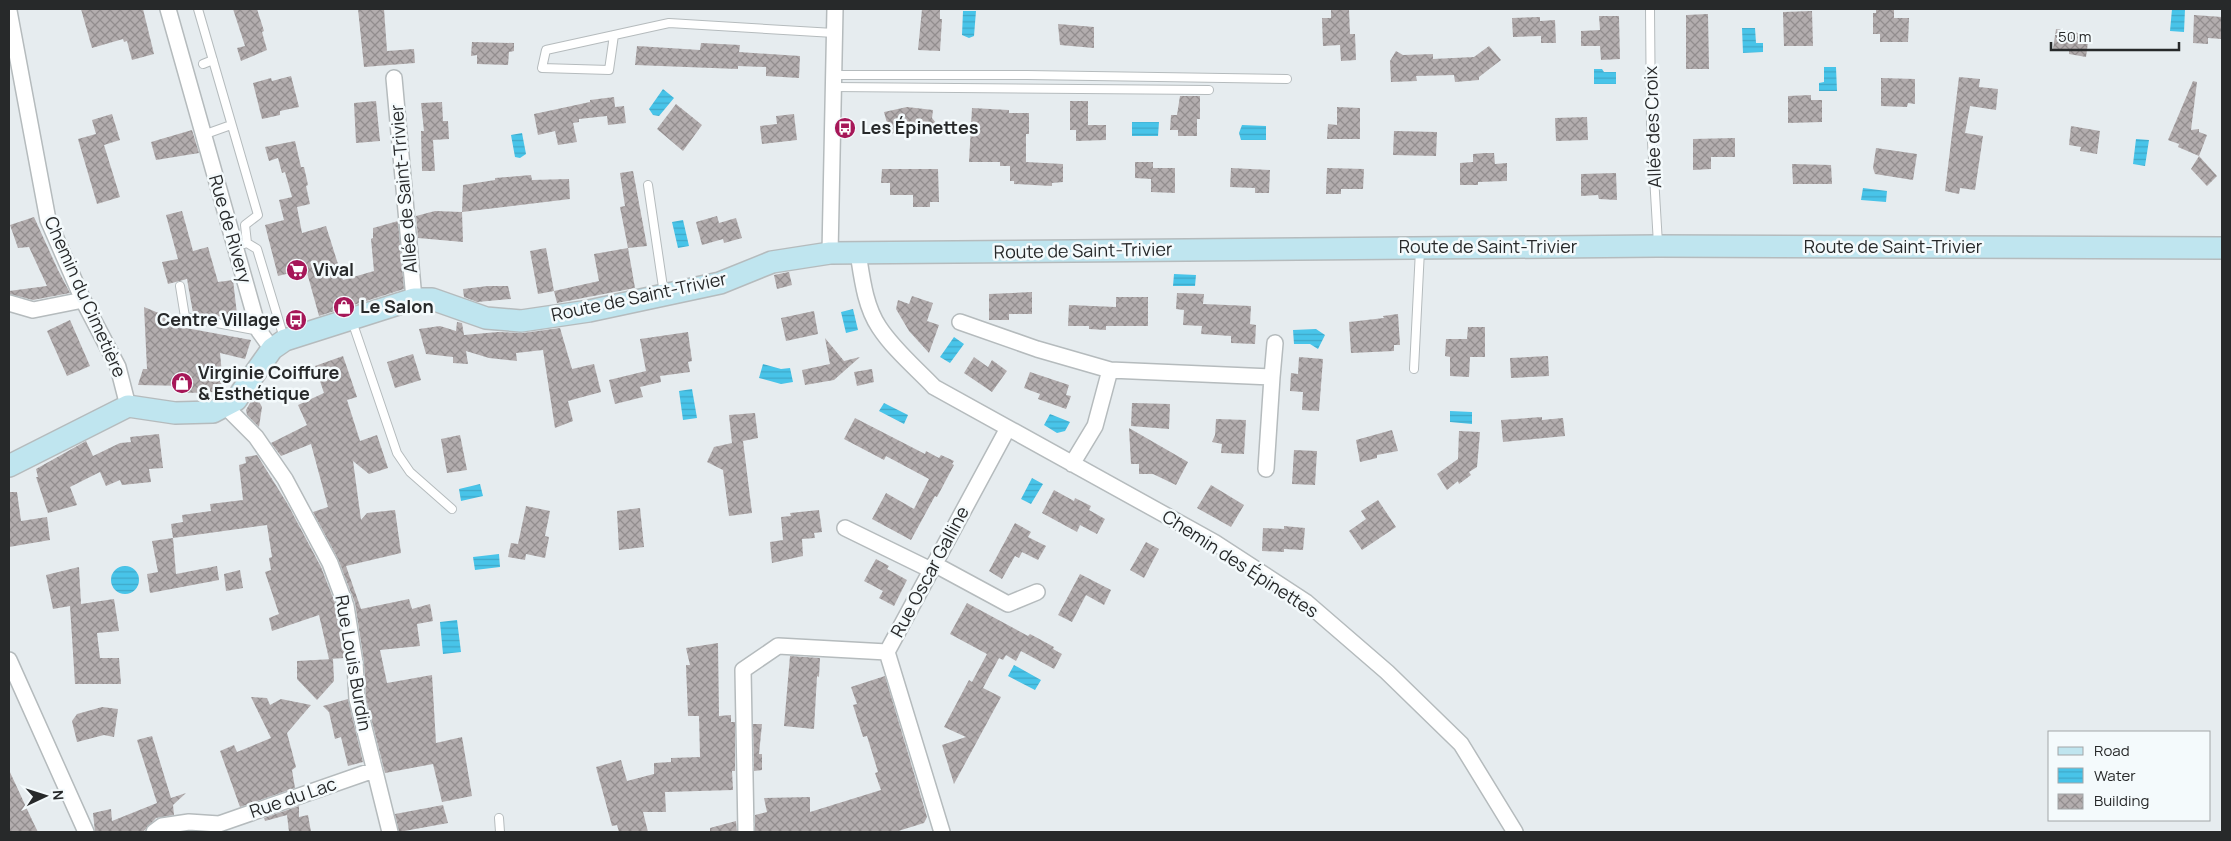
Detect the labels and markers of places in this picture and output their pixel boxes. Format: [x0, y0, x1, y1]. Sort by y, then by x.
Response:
place label: Les Épinettes [861, 115, 979, 139]
bus stop icon: Les Épinettes [833, 116, 857, 140]
place label: Vival [313, 257, 354, 281]
supermarket icon: Vival [285, 258, 309, 282]
place label: Le Salon [360, 294, 434, 318]
shop icon: Le Salon [332, 295, 356, 319]
place label: Centre Village [157, 307, 280, 331]
bus stop icon: Centre Village [284, 308, 308, 332]
place label: Virginie Coiffure & Esthétique [198, 360, 340, 405]
shop icon: Virginie Coiffure & Esthétique [170, 371, 194, 395]

